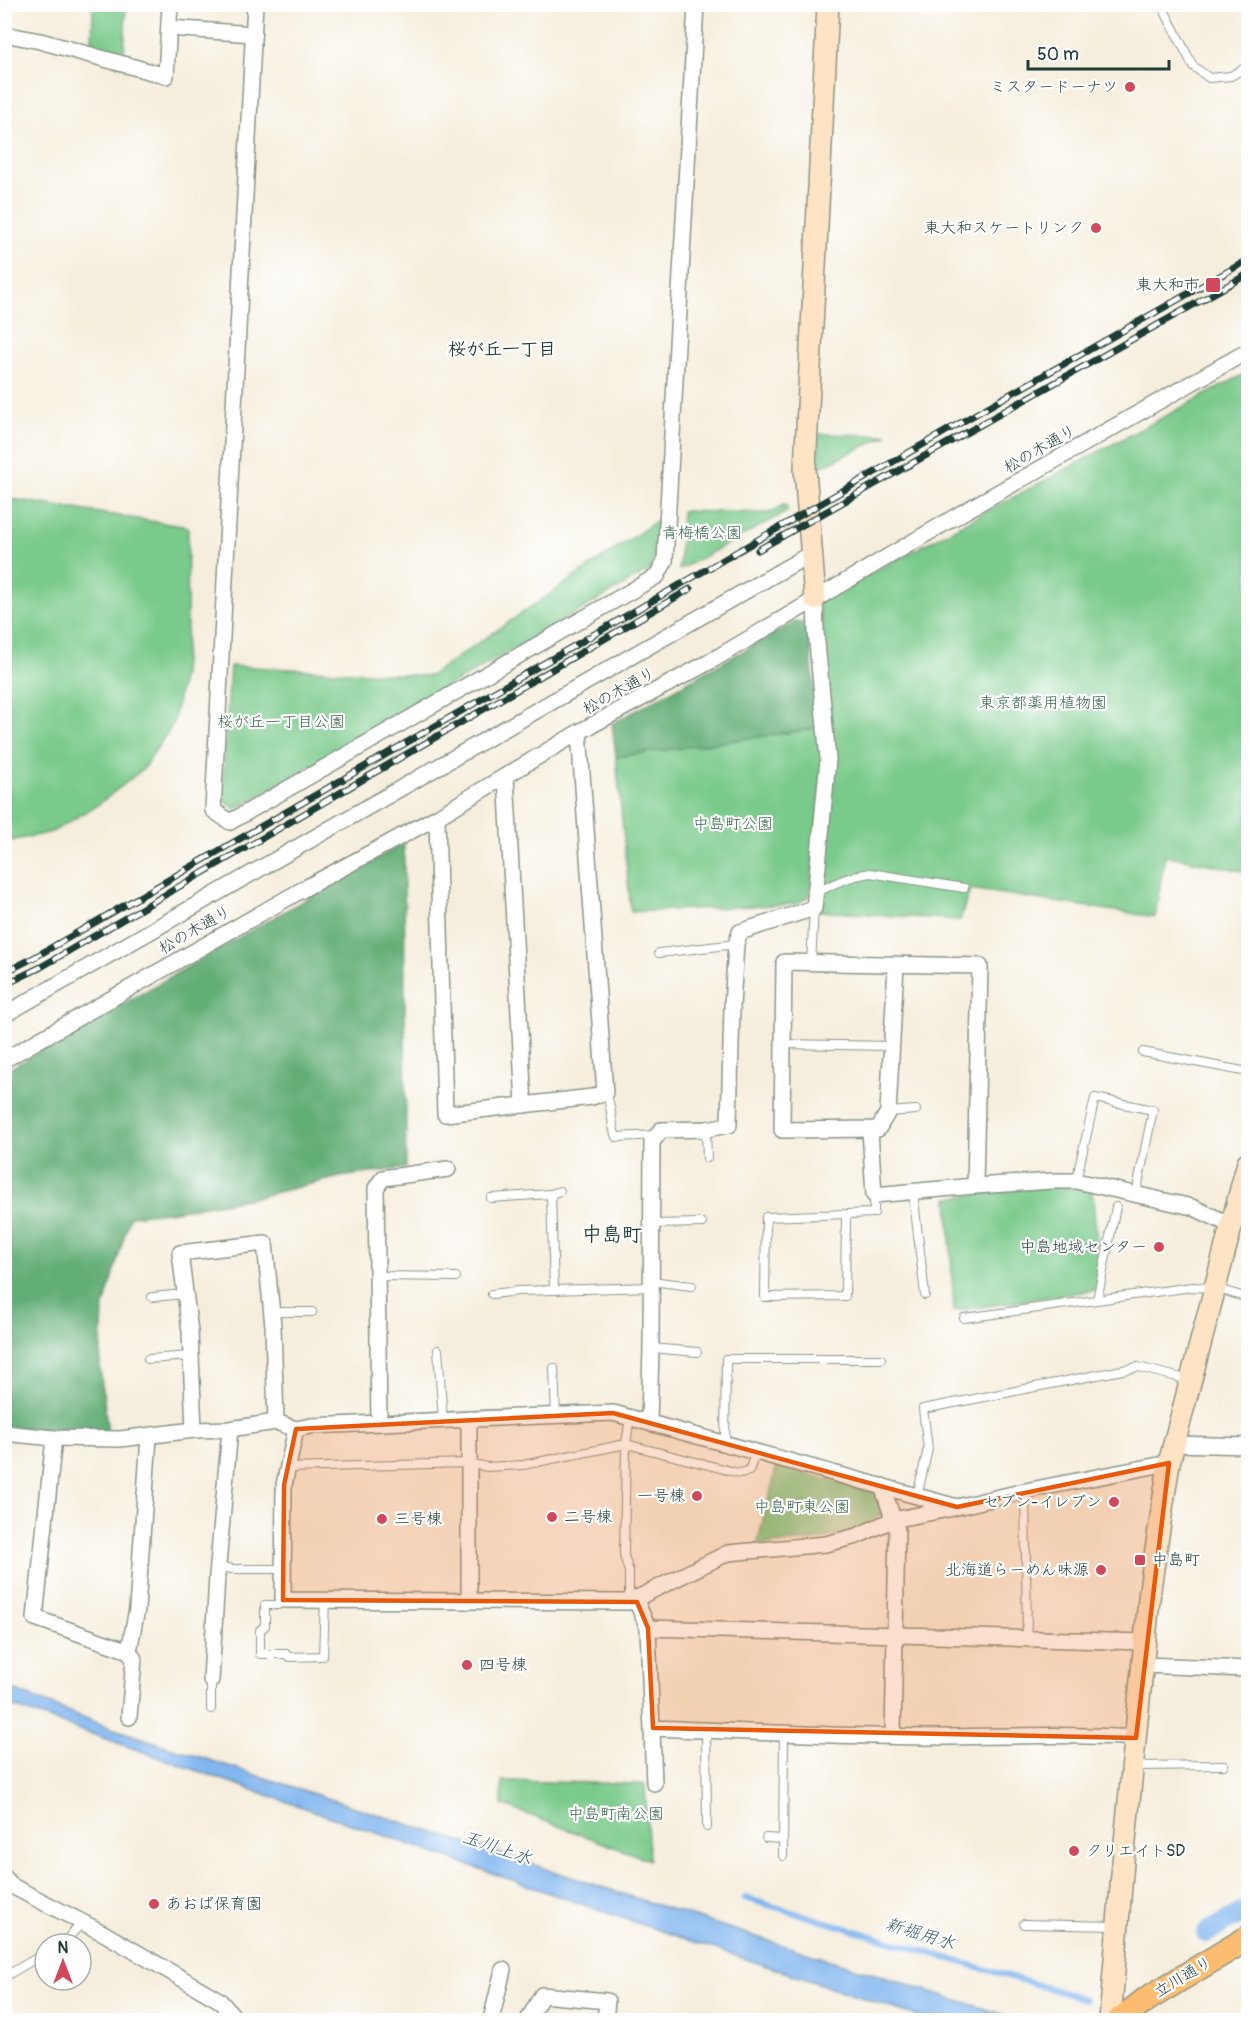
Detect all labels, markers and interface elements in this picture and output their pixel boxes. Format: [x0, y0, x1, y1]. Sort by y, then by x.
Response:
scale bar [1028, 33, 1169, 71]
text: 50 m [1037, 43, 1079, 66]
place label: ミスタードーナツ [990, 77, 1118, 97]
marker: ミスタードーナツ [1123, 80, 1137, 94]
place label: 東大和スケートリンク [924, 218, 1084, 238]
marker: 東大和スケートリンク [1089, 221, 1103, 235]
place label: 東大和市 [1136, 275, 1200, 295]
marker: 東大和市 [1204, 276, 1222, 294]
district label: 桜が丘一丁目 [448, 338, 556, 361]
street label: 松の木通り [1000, 420, 1080, 478]
park label: 青梅橋公園 [662, 523, 742, 543]
street label: 松の木通り [579, 663, 659, 719]
park label: 東京都薬用植物園 [979, 693, 1107, 713]
park label: 桜が丘一丁目公園 [217, 712, 345, 732]
park label: 中島町公園 [693, 814, 773, 834]
street label: 松の木通り [155, 901, 235, 959]
district label: 中島町 [582, 1222, 642, 1247]
place label: 中島地域センター [1020, 1237, 1147, 1257]
marker: 中島地域センター [1152, 1240, 1166, 1254]
place label: 一号棟 [637, 1486, 685, 1506]
marker: 一号棟 [690, 1489, 704, 1503]
place label: セブン-イレブン [983, 1492, 1102, 1512]
marker: セブン-イレブン [1107, 1495, 1121, 1509]
park label: 中島町東公園 [754, 1497, 850, 1517]
place label: 二号棟 [564, 1507, 612, 1527]
place label: 三号棟 [394, 1509, 442, 1529]
marker: 二号棟 [545, 1510, 559, 1524]
marker: 三号棟 [375, 1512, 389, 1526]
place label: 中島町 [1152, 1550, 1200, 1570]
marker: 中島町 [1133, 1553, 1147, 1567]
place label: 北海道らーめん味源 [945, 1560, 1089, 1580]
marker: 北海道らーめん味源 [1094, 1563, 1108, 1577]
place label: 四号棟 [479, 1655, 527, 1675]
marker: 四号棟 [460, 1658, 474, 1672]
park label: 中島町南公園 [568, 1804, 664, 1824]
water label: 玉川上水 [459, 1825, 535, 1871]
place label: クリエイトSD [1086, 1841, 1185, 1861]
marker: クリエイトSD [1067, 1844, 1081, 1858]
place label: あおば保育園 [166, 1894, 262, 1914]
marker: あおば保育園 [147, 1897, 161, 1911]
water label: 新堀用水 [882, 1912, 958, 1956]
north arrow [33, 1932, 93, 1992]
text: N [58, 1938, 69, 1958]
street label: 立川通り [1150, 1952, 1216, 2002]

